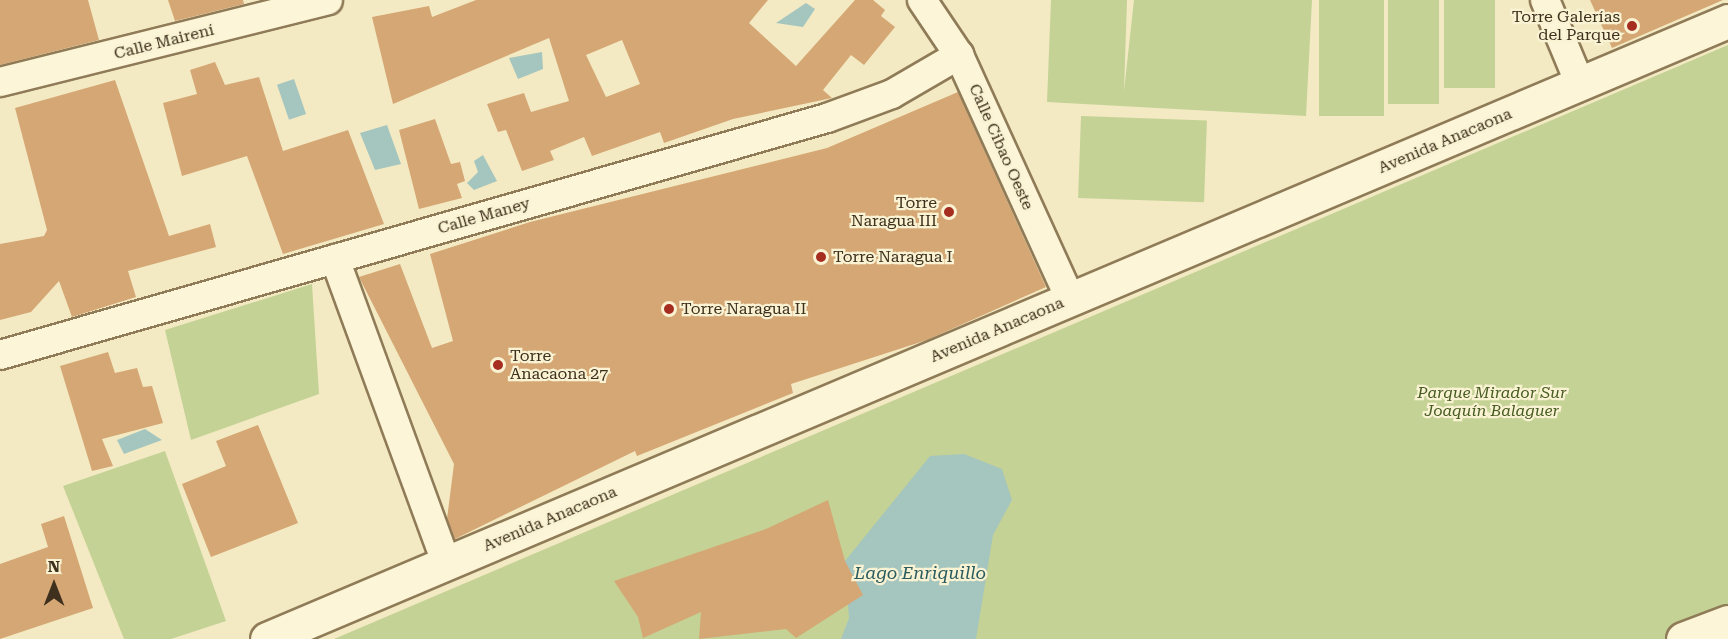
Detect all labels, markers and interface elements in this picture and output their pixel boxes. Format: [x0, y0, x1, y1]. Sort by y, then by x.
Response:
place label: Torre Galerías del Parque [1512, 7, 1620, 45]
marker: Torre Galerías del Parque [1625, 19, 1639, 33]
street label: Calle Mairení [112, 20, 216, 64]
street label: Calle Cibao Oeste [965, 81, 1037, 213]
street label: Avenida Anacaona [1375, 104, 1515, 178]
place label: Torre Naragua III [851, 193, 937, 231]
street label: Calle Maney [436, 194, 532, 238]
marker: Torre Naragua III [942, 205, 956, 219]
place label: Torre Naragua I [833, 247, 952, 267]
marker: Torre Naragua I [814, 250, 828, 264]
street label: Avenida Anacaona [927, 293, 1067, 367]
place label: Torre Naragua II [681, 299, 806, 319]
marker: Torre Naragua II [662, 302, 676, 316]
place label: Torre Anacaona 27 [510, 346, 608, 384]
marker: Torre Anacaona 27 [491, 358, 505, 372]
park label: Parque Mirador Sur Joaquín Balaguer [1417, 383, 1567, 421]
street label: Avenida Anacaona [480, 482, 620, 556]
north arrow [24, 555, 84, 615]
text: N [48, 557, 60, 576]
water label: Lago Enriquillo [854, 562, 986, 584]

